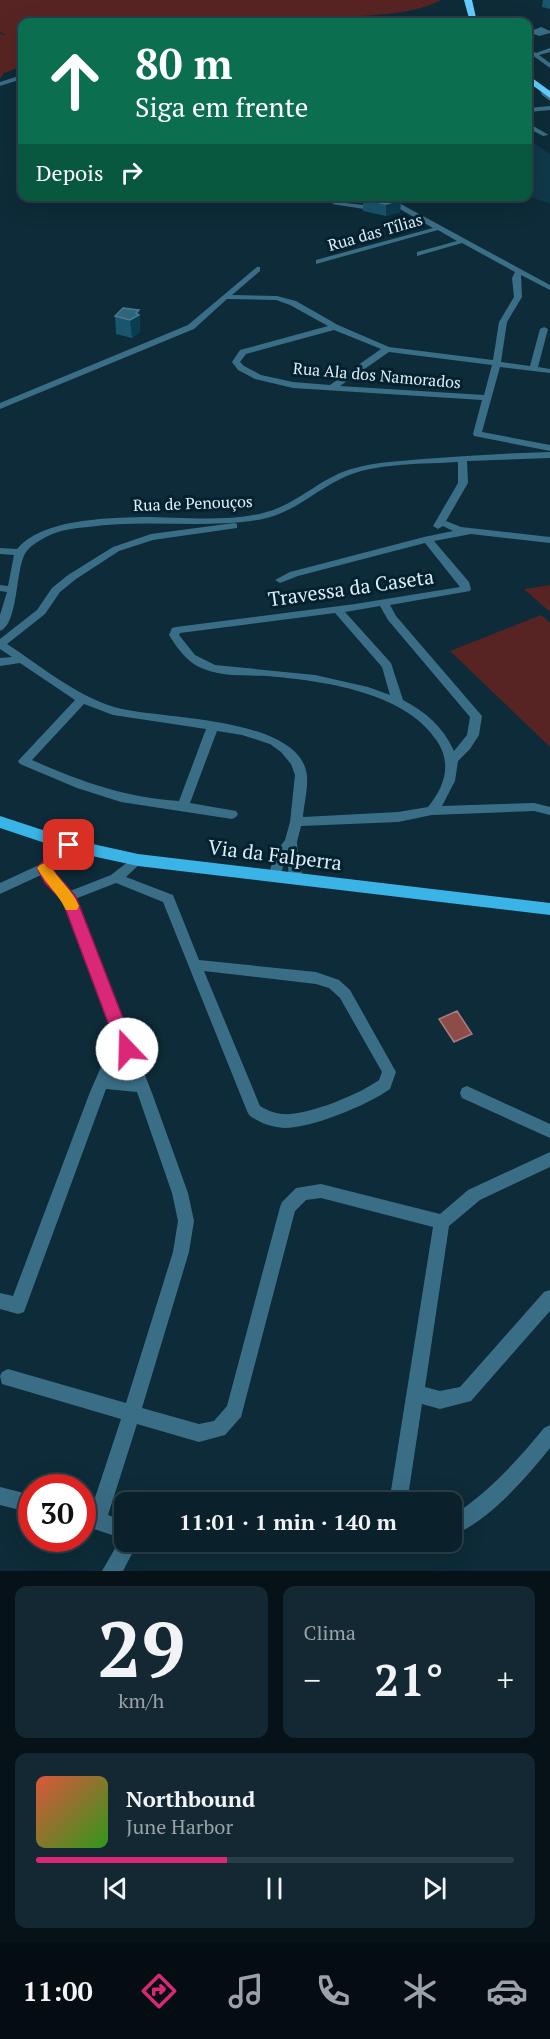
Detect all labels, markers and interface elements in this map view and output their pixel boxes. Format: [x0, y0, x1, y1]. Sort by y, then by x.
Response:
text: 80 m [135, 35, 233, 91]
icon: ahead [36, 42, 114, 120]
text: Siga em frente [135, 89, 308, 125]
icon: right [115, 156, 148, 189]
text: Depois [36, 158, 103, 187]
street label: Rua das Tílias [325, 208, 425, 256]
street label: Rua Ala dos Namorados [292, 357, 462, 393]
street label: Rua de Penouços [133, 490, 253, 516]
street label: Travessa da Caseta [266, 563, 435, 612]
pin [43, 819, 94, 870]
icon: arrive [52, 828, 85, 861]
street label: Via da Falperra [207, 833, 343, 876]
position arrow [95, 1017, 159, 1081]
speed limit sign: 30 [18, 1474, 96, 1552]
text: 11:01 · 1 min · 140 m [179, 1507, 397, 1536]
text: 29 [97, 1596, 185, 1699]
text: Clima [304, 1619, 356, 1646]
text: 21° [374, 1649, 443, 1709]
text: − [304, 1658, 321, 1701]
text: + [496, 1658, 514, 1701]
text: km/h [118, 1687, 164, 1714]
text: Northbound [126, 1784, 255, 1813]
text: June Harbor [126, 1813, 233, 1840]
icon: previous [99, 1872, 132, 1905]
icon: pause [258, 1872, 291, 1905]
icon: next [418, 1872, 451, 1905]
icon: directions [138, 1970, 180, 2012]
icon: music [225, 1970, 267, 2012]
icon: phone [312, 1970, 354, 2012]
icon: climate [399, 1970, 441, 2012]
icon: car [486, 1970, 528, 2012]
text: 11:00 [22, 1973, 93, 2009]

